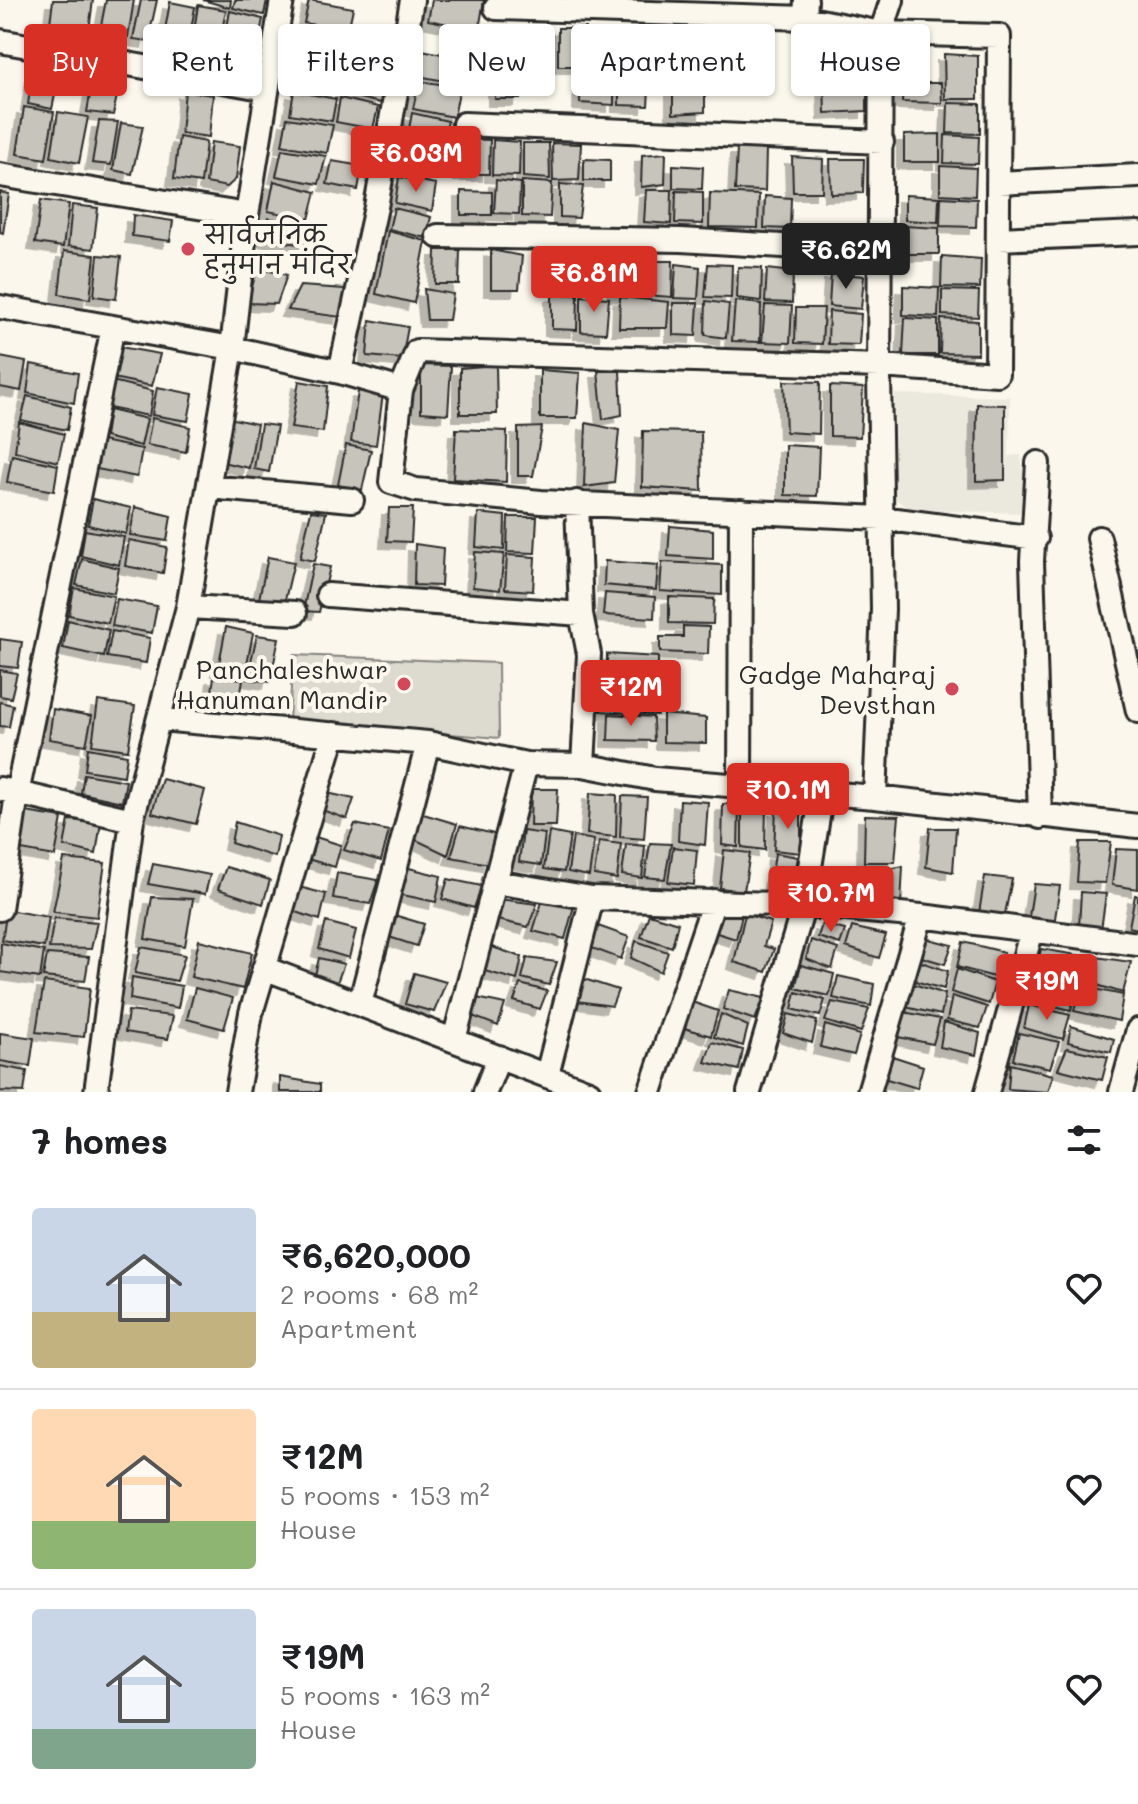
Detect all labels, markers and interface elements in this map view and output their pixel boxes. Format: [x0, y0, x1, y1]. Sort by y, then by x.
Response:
chip: Buy [24, 24, 127, 96]
chip: Rent [143, 24, 262, 96]
chip: Filters [278, 24, 423, 96]
chip: New [439, 24, 555, 96]
chip: Apartment [571, 24, 775, 96]
chip: House [791, 24, 930, 96]
pin: ₹6.03M [351, 126, 481, 194]
text: ₹6.03M [369, 135, 463, 169]
place label: सार्वजनिक हनुमान मंदिर [202, 215, 353, 284]
pin: ₹6.62M [781, 223, 911, 291]
text: ₹6.62M [800, 232, 892, 266]
marker: सार्वजनिक हनुमान मंदिर [179, 240, 197, 258]
pin: ₹6.81M [529, 246, 659, 314]
text: ₹6.81M [549, 255, 639, 289]
place label: Panchaleshwar Hanuman Mandir [176, 652, 388, 716]
place label: Gadge Maharaj Devsthan [739, 657, 936, 721]
pin: ₹12M [584, 660, 678, 728]
text: ₹12M [599, 669, 663, 703]
marker: Panchaleshwar Hanuman Mandir [395, 675, 413, 693]
marker: Gadge Maharaj Devsthan [943, 680, 961, 698]
pin: ₹10.1M [723, 763, 853, 831]
text: ₹10.1M [745, 772, 831, 806]
pin: ₹10.7M [766, 866, 896, 934]
text: ₹10.7M [787, 875, 875, 909]
pin: ₹19M [1000, 954, 1094, 1022]
text: ₹19M [1014, 963, 1080, 997]
text: 7 homes [32, 1118, 168, 1163]
icon: filters [1062, 1118, 1106, 1162]
text: ₹6,620,000 [280, 1232, 471, 1277]
icon: home [96, 1240, 192, 1336]
icon: heart [1062, 1266, 1106, 1310]
text: 2 rooms · 68 m² [280, 1277, 478, 1311]
text: Apartment [280, 1311, 417, 1345]
text: ₹12M [280, 1433, 364, 1478]
icon: home [96, 1441, 192, 1537]
icon: heart [1062, 1467, 1106, 1511]
text: 5 rooms · 153 m² [280, 1478, 490, 1512]
text: House [280, 1512, 357, 1546]
text: ₹19M [280, 1633, 366, 1678]
icon: home [96, 1641, 192, 1737]
icon: heart [1062, 1667, 1106, 1711]
text: 5 rooms · 163 m² [280, 1678, 490, 1712]
text: House [280, 1712, 357, 1746]

